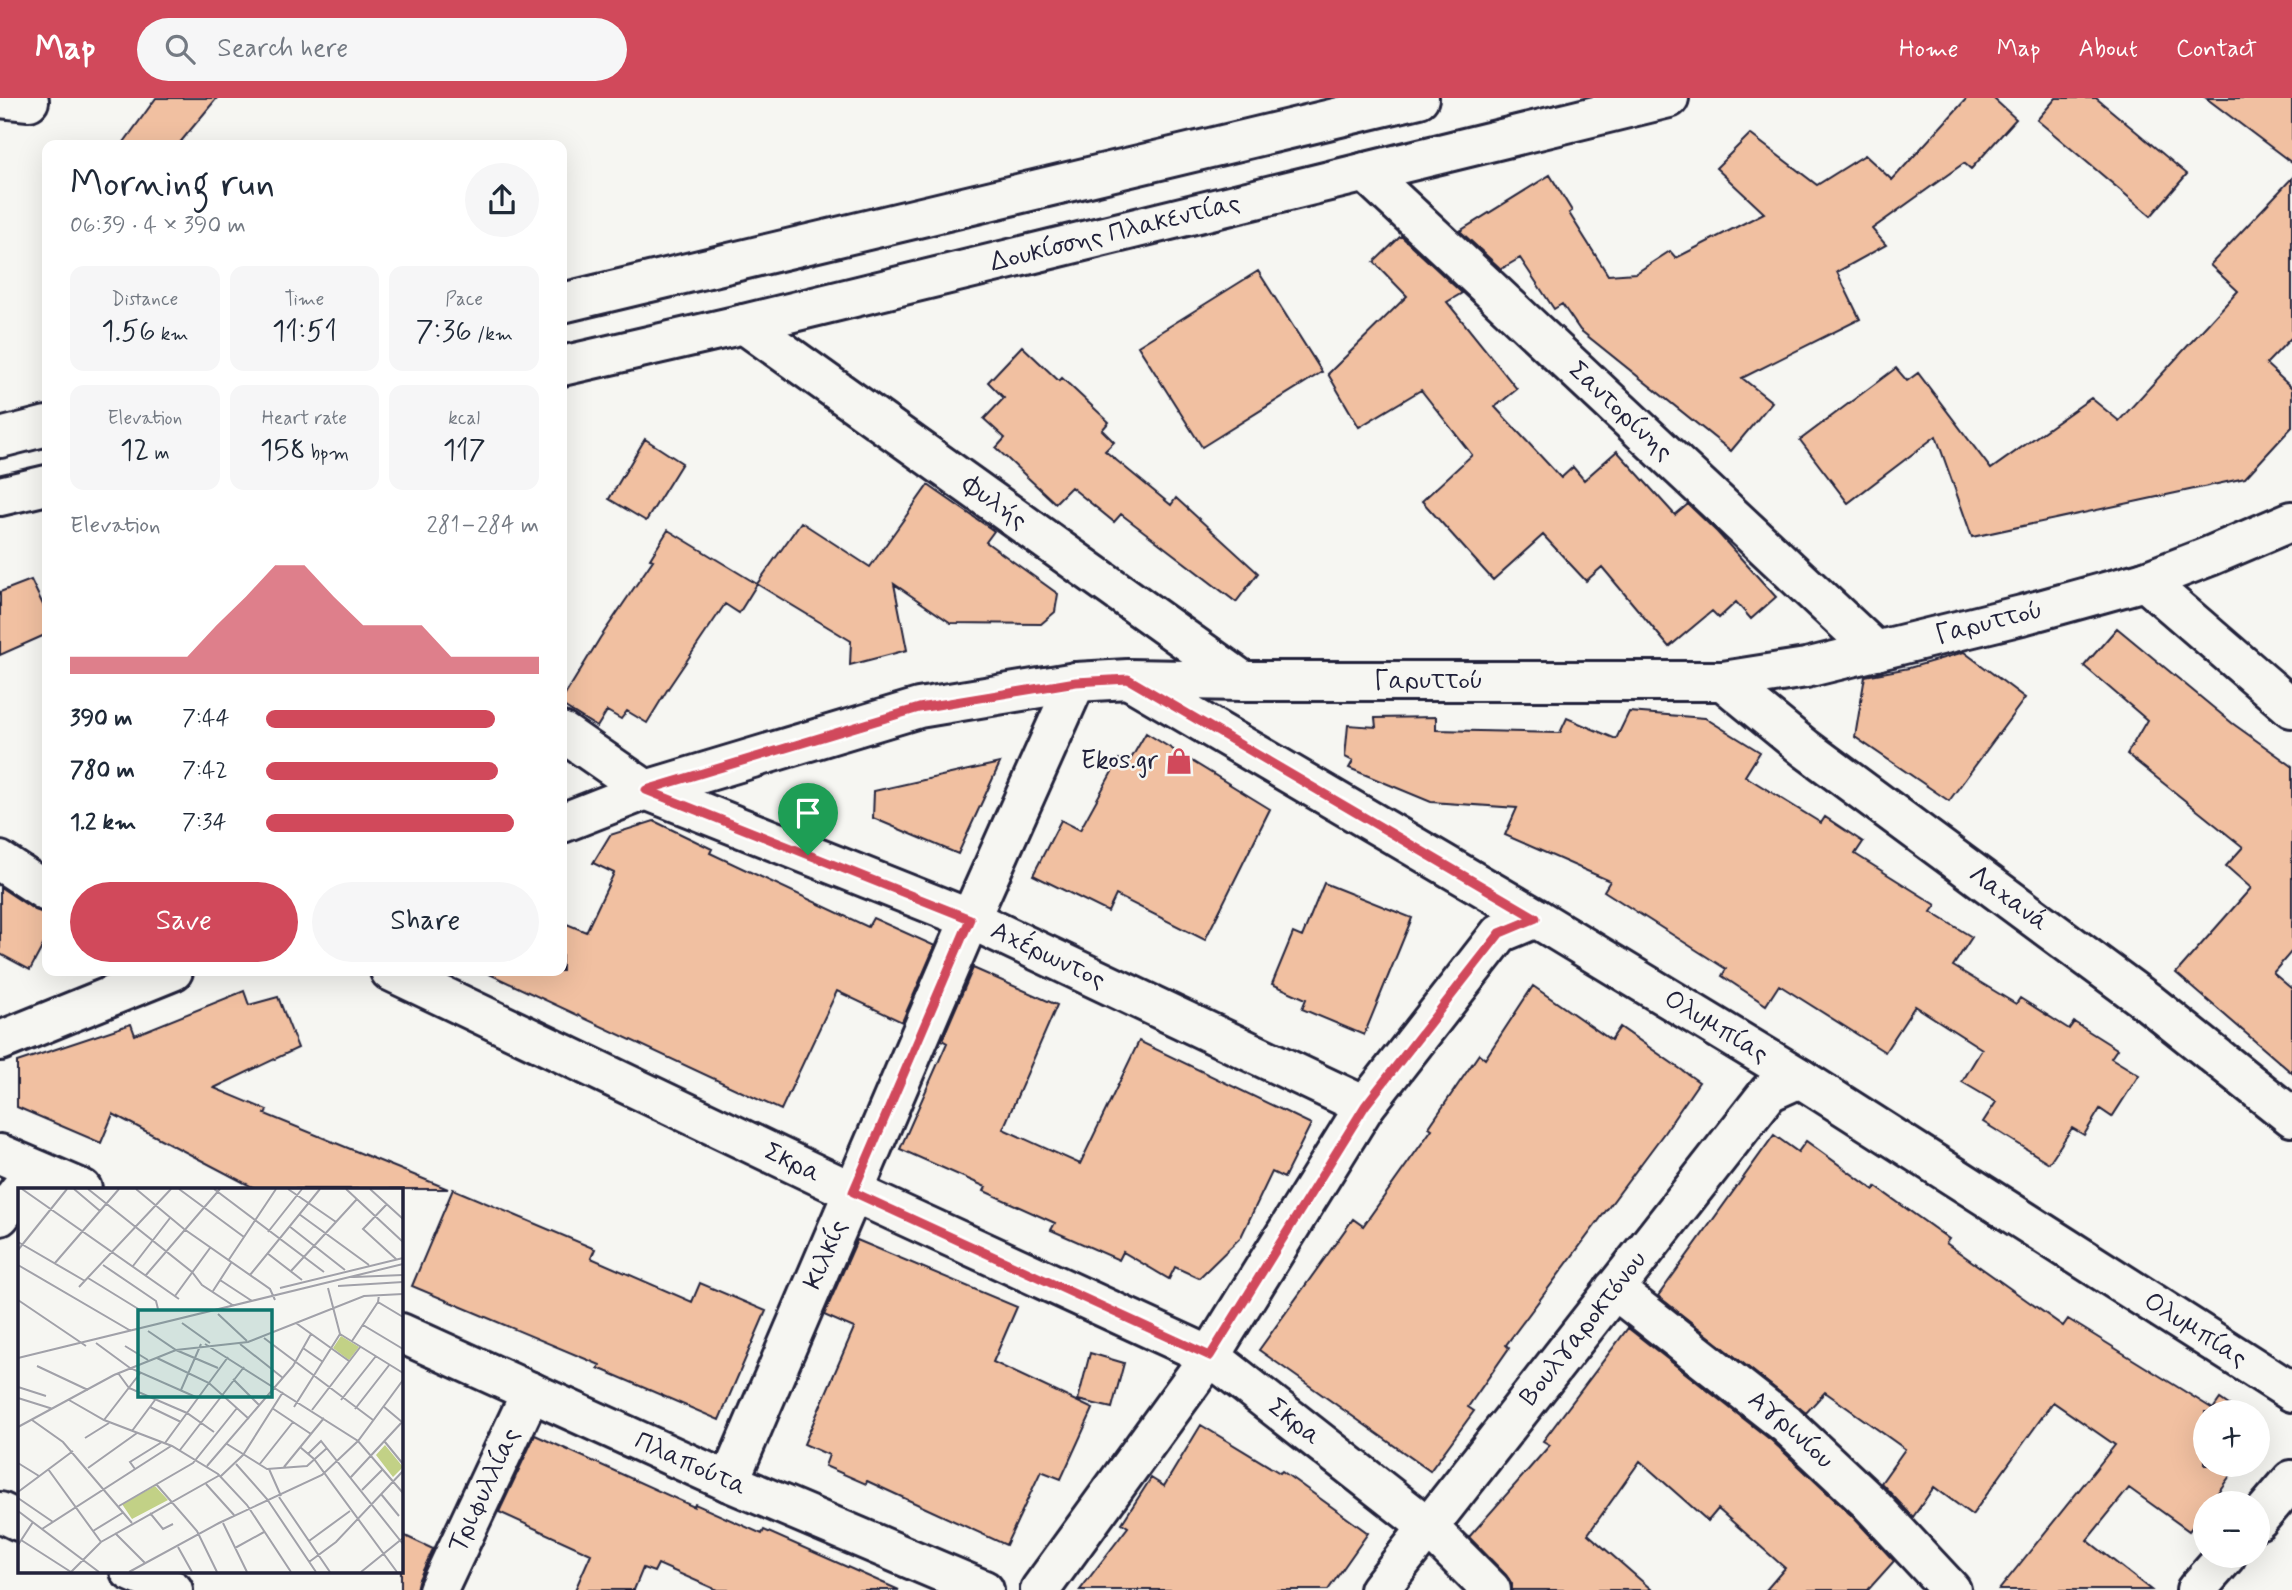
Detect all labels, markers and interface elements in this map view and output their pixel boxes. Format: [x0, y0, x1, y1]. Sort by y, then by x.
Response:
search box [137, 18, 627, 81]
text: Map [35, 27, 95, 71]
icon: search [161, 30, 199, 68]
text: Search here [217, 32, 348, 66]
text: Home [1899, 34, 1959, 65]
text: Map [1997, 34, 2041, 65]
text: About [2079, 34, 2138, 65]
text: Contact [2176, 34, 2257, 65]
text: Morning run [70, 160, 275, 209]
button: share [465, 163, 539, 237]
street label: Δουκίσσης Πλακεντίας [987, 186, 1244, 280]
text: 06:39 · 4 × 390 m [70, 211, 246, 241]
text: Distance [111, 287, 178, 312]
text: Time [285, 287, 324, 312]
text: Pace [445, 287, 483, 312]
text: 1.56 [101, 312, 156, 351]
text: 11:51 [272, 312, 337, 351]
text: 7:36 [415, 312, 472, 351]
text: km [156, 322, 188, 347]
text: /km [472, 322, 513, 347]
street label: Σαντορίνης [1561, 354, 1680, 469]
text: Elevation [107, 406, 182, 431]
text: Heart rate [262, 406, 347, 431]
text: kcal [448, 406, 480, 431]
text: 12 [120, 431, 149, 470]
text: 158 [260, 431, 306, 470]
text: 117 [443, 431, 486, 470]
text: m [149, 441, 170, 466]
text: bpm [306, 441, 349, 466]
street label: Φυλής [954, 468, 1034, 538]
text: Elevation [70, 511, 161, 541]
text: 281–284 m [427, 511, 539, 541]
street label: Γαρυττού [1932, 593, 2046, 653]
street label: Γαρυττού [1374, 664, 1483, 698]
text: 390 m [70, 704, 132, 734]
text: 7:44 [182, 704, 229, 734]
place label: Ekos.gr [1081, 744, 1158, 778]
shop icon: Ekos.gr [1164, 746, 1194, 776]
text: 780 m [70, 756, 135, 786]
text: 7:42 [182, 756, 228, 786]
pin [778, 783, 838, 855]
icon: arrive [789, 794, 827, 832]
text: 1.2 km [70, 808, 136, 838]
text: 7:34 [182, 808, 226, 838]
street label: Λαχανά [1962, 858, 2055, 939]
button: Save [70, 882, 298, 962]
button: Share [312, 882, 539, 962]
street label: Αχέρωντος [985, 914, 1111, 998]
street label: Ολυμπίας [1657, 982, 1775, 1072]
street label: Σκρα [759, 1135, 826, 1191]
inset map [18, 1188, 402, 1572]
street label: Κιλκίς [796, 1215, 856, 1295]
street label: Βουλγαροκτόνου [1512, 1244, 1655, 1413]
street label: Ολυμπίας [2137, 1284, 2253, 1376]
street label: Αγρινίου [1741, 1383, 1841, 1477]
street label: Σκρα [1261, 1391, 1328, 1454]
map controls [2193, 1400, 2270, 1568]
button: + [2193, 1400, 2270, 1477]
street label: Τριφυλλίας [441, 1423, 529, 1558]
street label: Πλαπούτα [629, 1424, 752, 1504]
button: − [2193, 1491, 2270, 1568]

